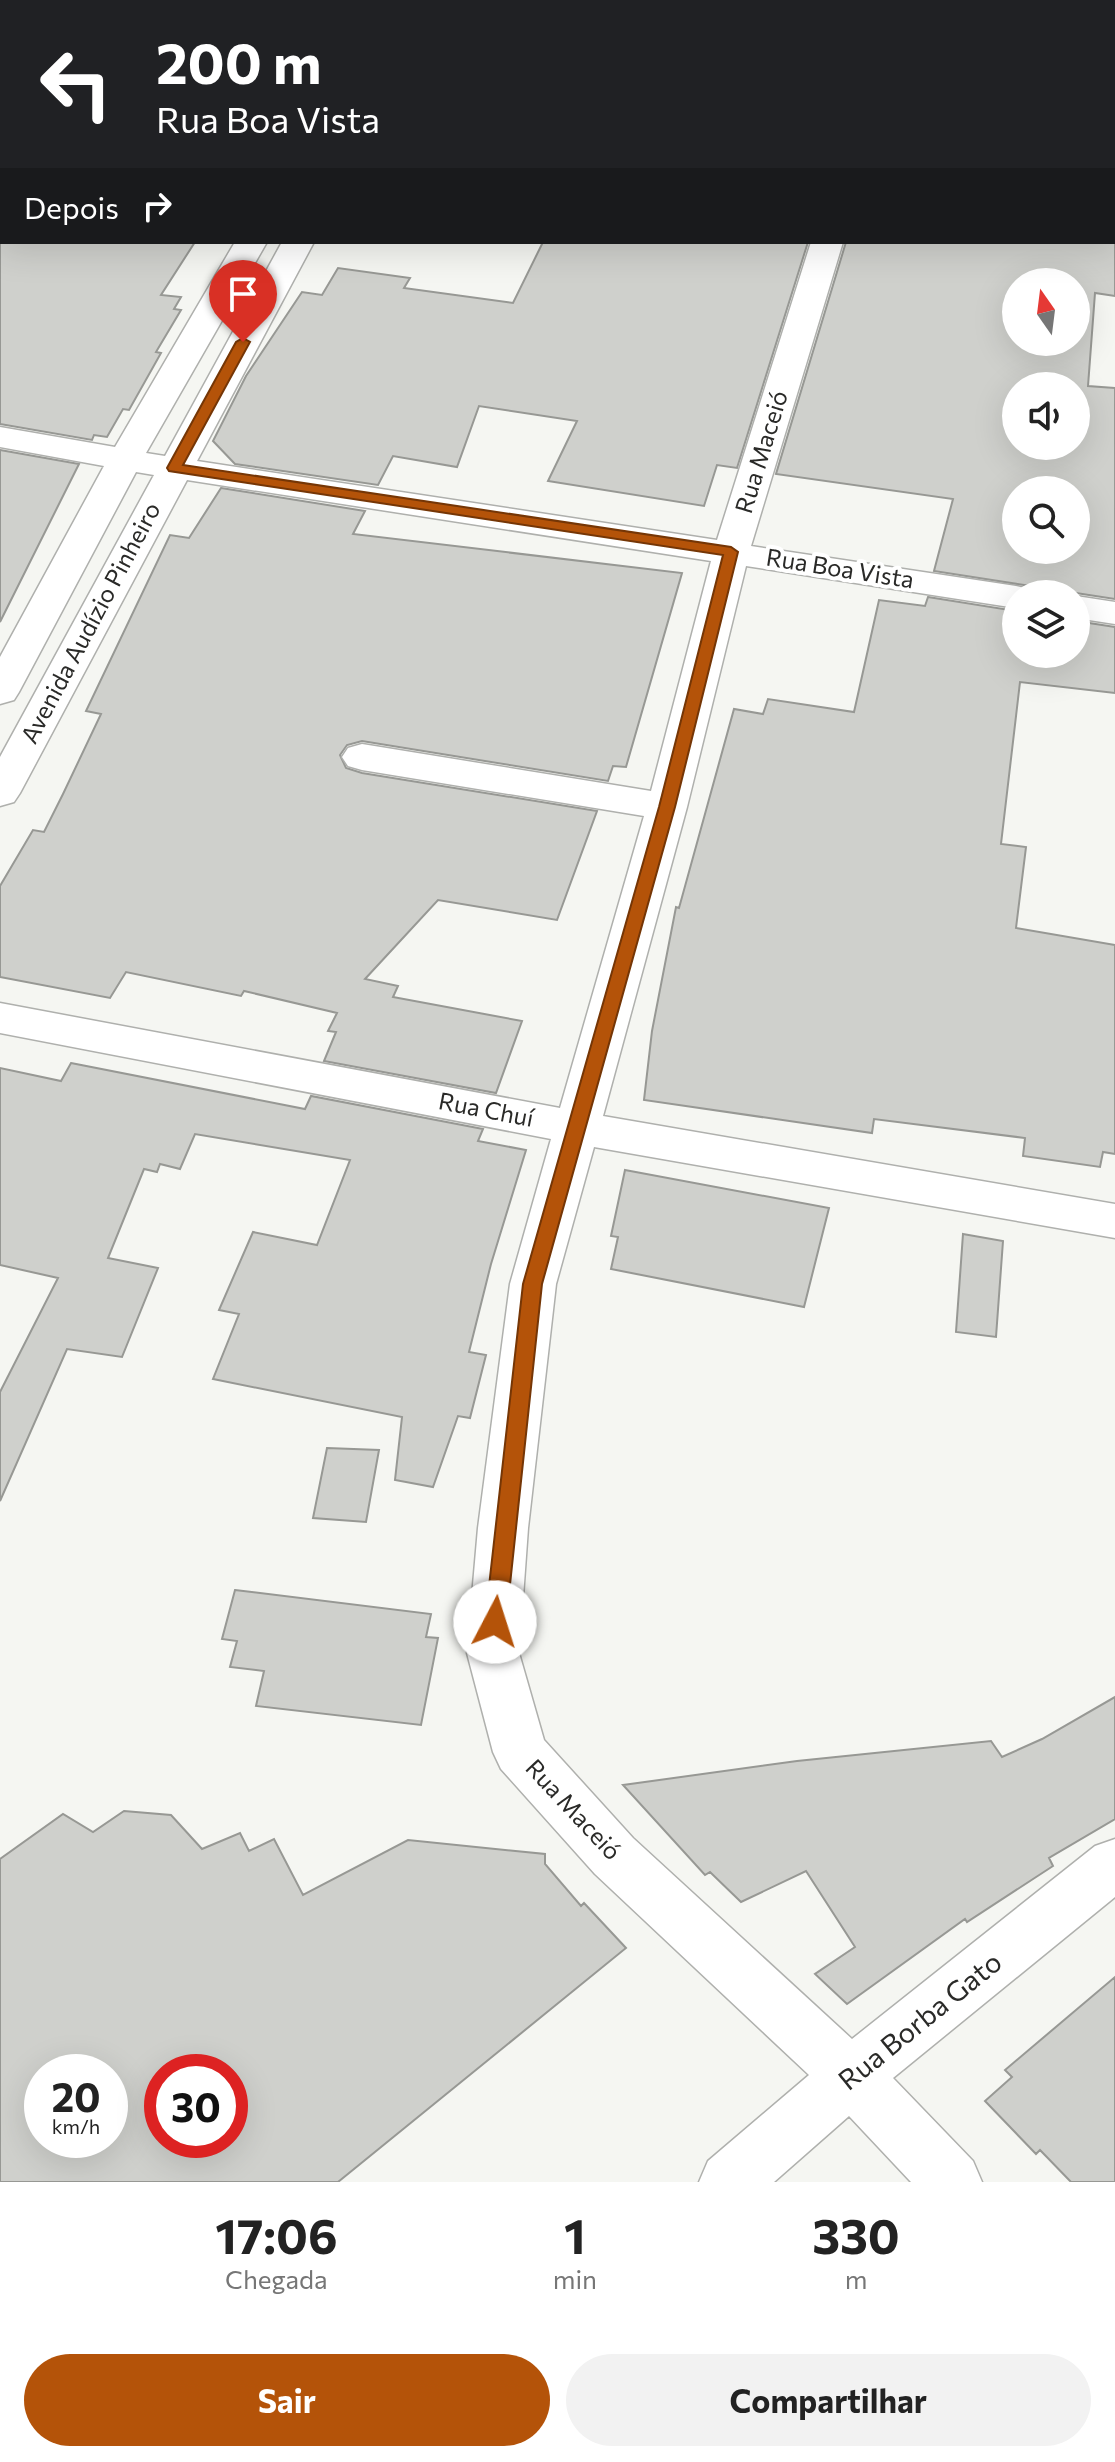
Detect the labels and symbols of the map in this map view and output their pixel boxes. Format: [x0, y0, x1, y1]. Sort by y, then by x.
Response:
pin [209, 260, 277, 342]
north arrow [1002, 268, 1090, 356]
street label: Rua Maceió [728, 387, 793, 516]
street label: Avenida Audízio Pinheiro [14, 497, 166, 748]
street label: Rua Boa Vista [764, 542, 916, 594]
street label: Rua Chuí [436, 1085, 537, 1132]
position arrow [453, 1580, 537, 1664]
street label: Rua Maceió [520, 1753, 628, 1865]
street label: Rua Borba Gato [831, 1944, 1008, 2096]
speed limit sign: 30 [144, 2054, 248, 2158]

